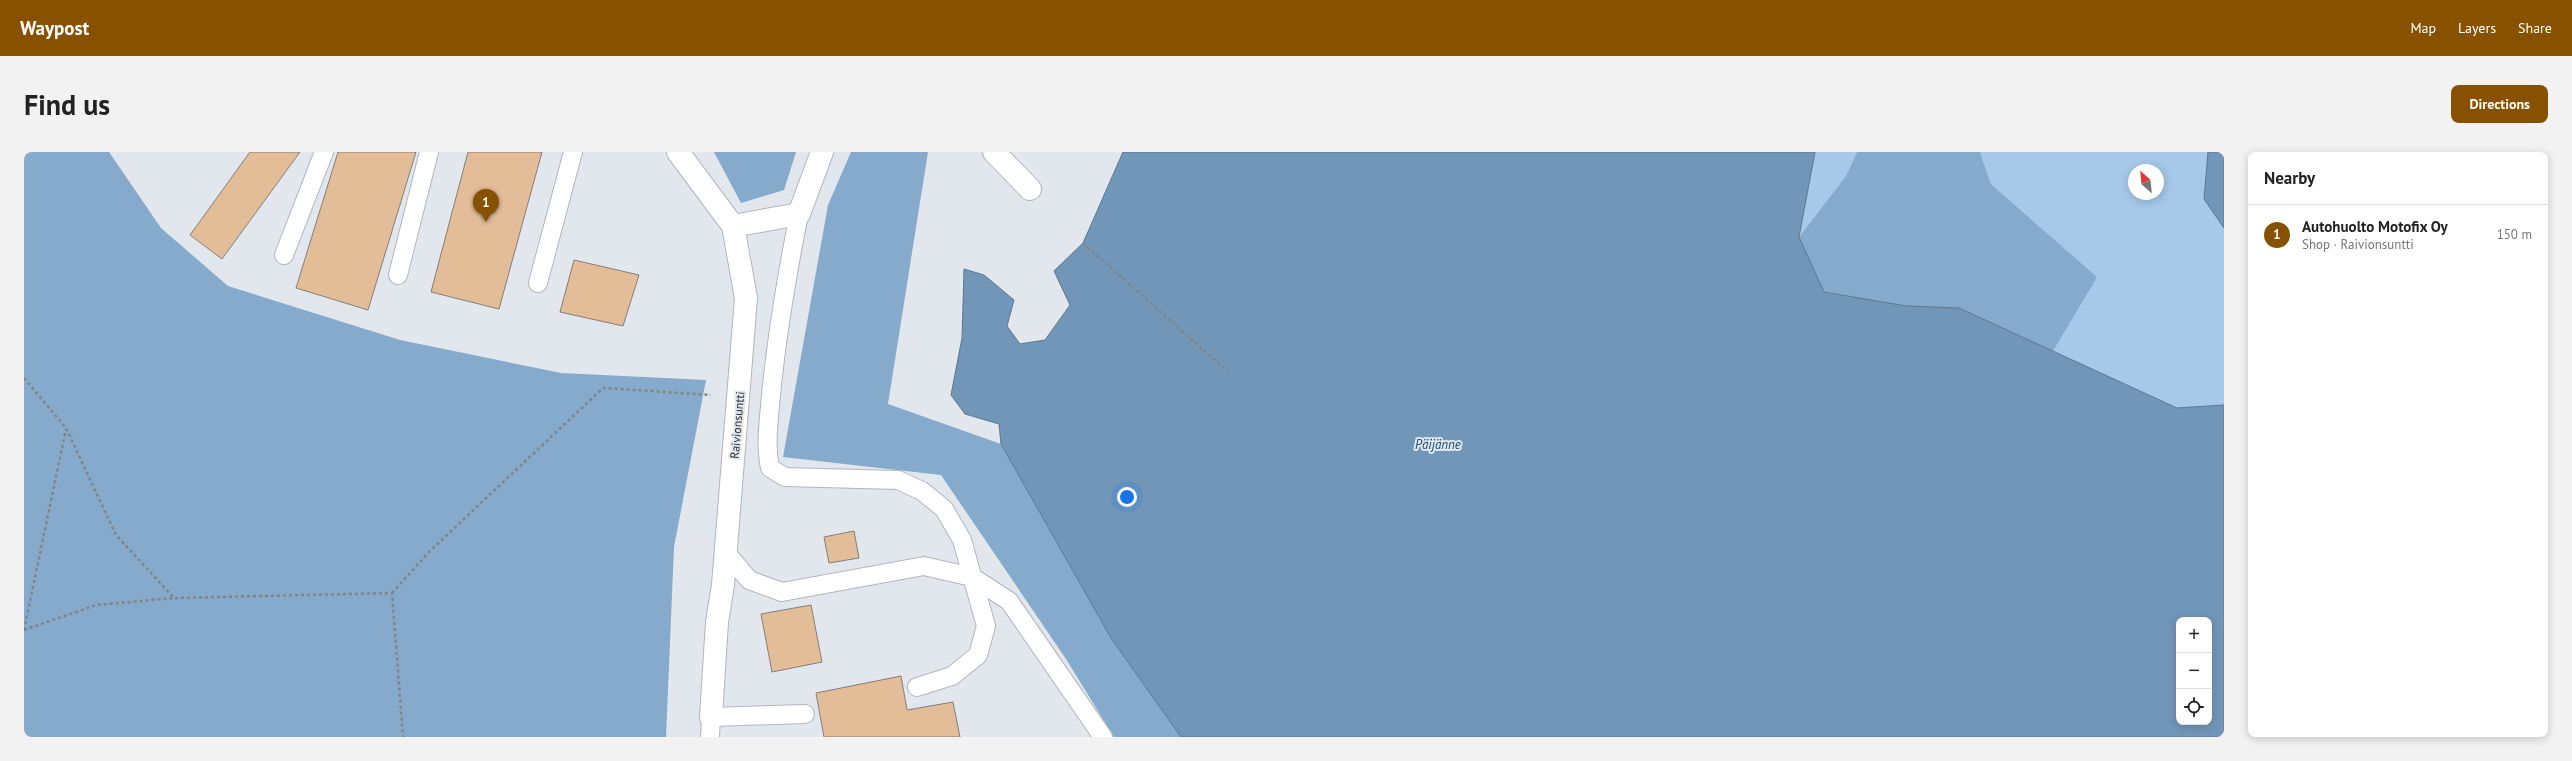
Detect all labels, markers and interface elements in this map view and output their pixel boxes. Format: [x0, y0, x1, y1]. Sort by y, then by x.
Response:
text: Waypost [20, 16, 89, 40]
text: Map [2410, 19, 2436, 37]
text: Layers [2458, 19, 2496, 37]
text: Share [2518, 19, 2552, 37]
button: Directions [2451, 85, 2548, 123]
text: Find us [24, 86, 110, 123]
north arrow [2128, 164, 2164, 200]
text: Nearby [2264, 167, 2315, 189]
pin: 1 [473, 189, 499, 222]
text: Autohuolto Motofix Oy [2302, 217, 2448, 236]
text: 1 [2273, 226, 2281, 243]
text: 150 m [2497, 226, 2532, 243]
text: Shop · Raivionsuntti [2302, 236, 2414, 253]
street label: Raivionsuntti [727, 391, 747, 459]
water label: Päijänne [1415, 436, 1461, 453]
your location [1117, 487, 1137, 507]
map controls [2176, 617, 2212, 725]
button: + [2176, 617, 2212, 653]
button: − [2176, 653, 2212, 689]
button: locate [2176, 689, 2212, 725]

